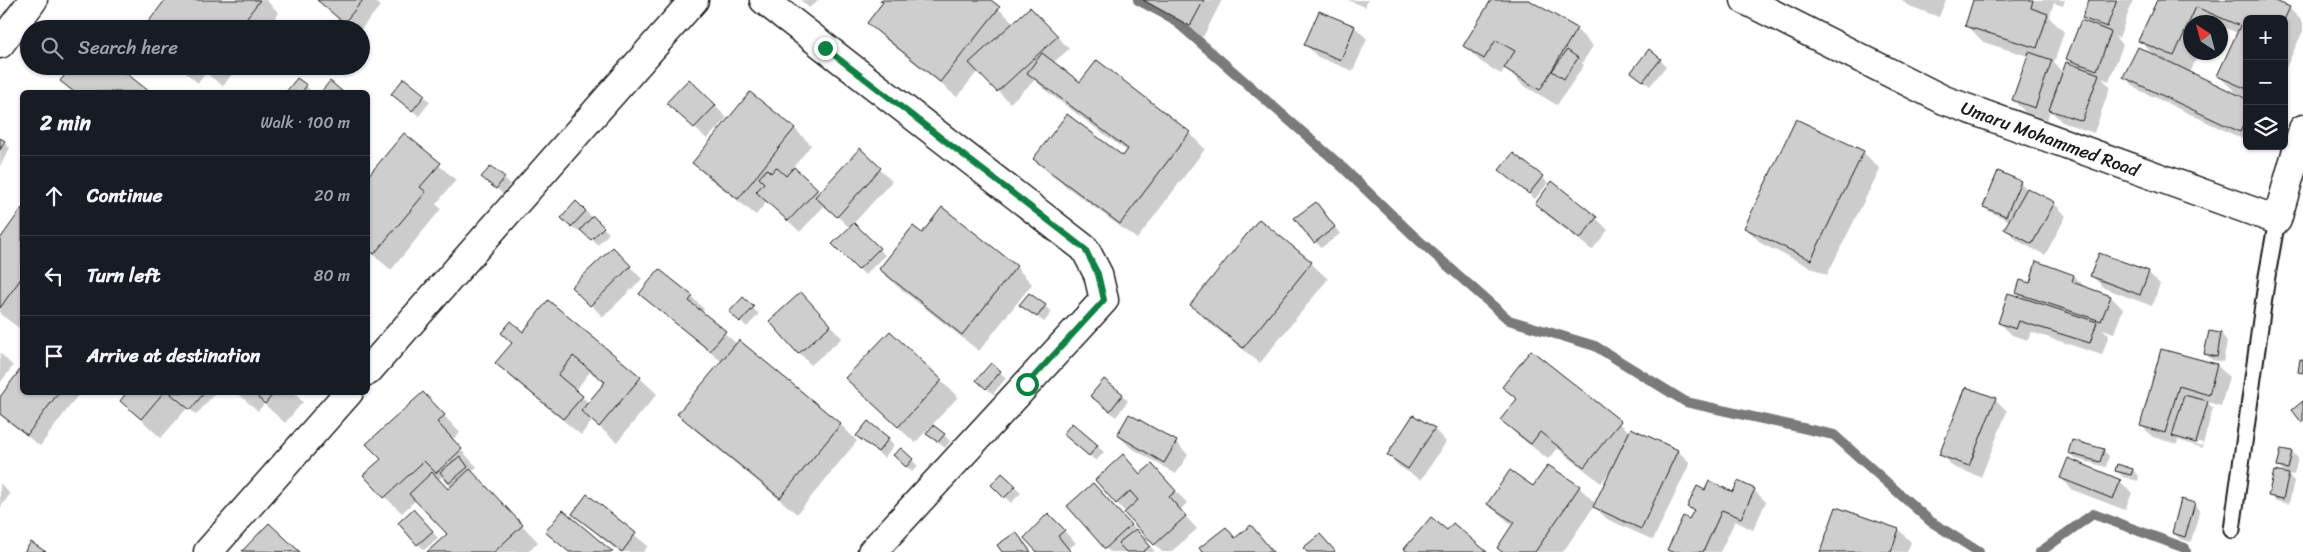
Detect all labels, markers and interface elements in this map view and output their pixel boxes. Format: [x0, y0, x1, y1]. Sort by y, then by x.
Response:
north arrow [2183, 15, 2228, 60]
map controls [2243, 15, 2288, 150]
button: + [2243, 15, 2288, 60]
search box [20, 20, 370, 75]
text: Search here [78, 31, 178, 64]
icon: search [38, 34, 66, 62]
route end [814, 37, 837, 60]
button: − [2243, 60, 2288, 105]
street label: Umaru Mohammed Road [1956, 92, 2145, 187]
text: 2 min [40, 104, 91, 142]
button: layers [2243, 105, 2288, 150]
text: Walk · 100 m [260, 108, 350, 137]
text: Continue [87, 179, 163, 212]
text: 20 m [314, 181, 350, 210]
icon: ahead [40, 182, 68, 210]
text: Turn left [87, 259, 160, 292]
text: 80 m [314, 261, 350, 290]
icon: left [40, 262, 68, 290]
text: Arrive at destination [87, 339, 260, 372]
icon: arrive [40, 342, 68, 370]
route start [1016, 373, 1039, 396]

